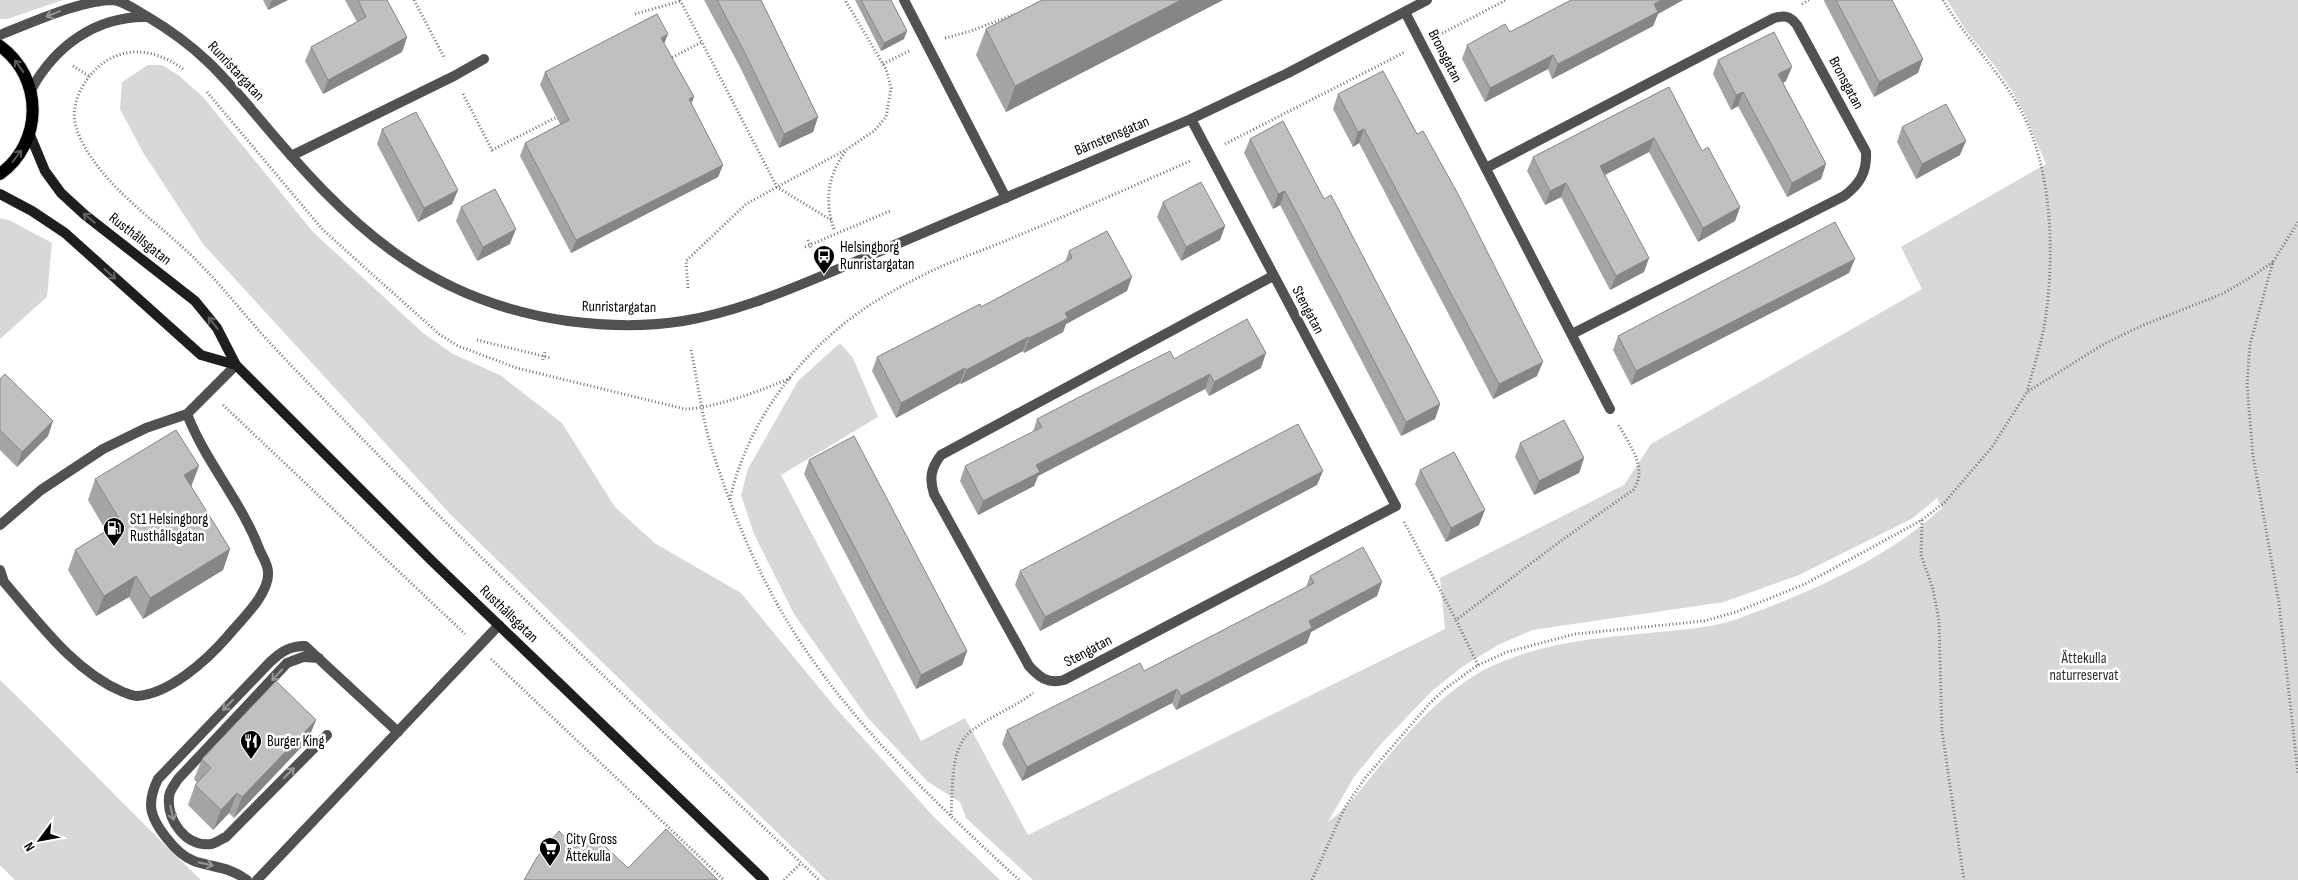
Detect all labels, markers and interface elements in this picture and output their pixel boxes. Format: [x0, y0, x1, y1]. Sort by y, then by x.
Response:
one-way arrow [46, 9, 61, 19]
street label: Bronsgatan [1424, 26, 1466, 86]
street label: Runristargatan [204, 37, 268, 105]
street label: Bronsgatan [1824, 53, 1868, 113]
one-way arrow [14, 59, 24, 73]
street label: Bärnstensgatan [1072, 112, 1152, 160]
one-way arrow [12, 150, 23, 163]
street label: Rusthållsgatan [105, 209, 175, 269]
one-way arrow [83, 213, 96, 224]
place label: Helsingborg Runristargatan [840, 238, 915, 274]
bus stop icon: Helsingborg Runristargatan [812, 244, 836, 275]
one-way arrow [103, 268, 116, 279]
street label: Stengatan [1288, 283, 1328, 337]
street label: Runristargatan [582, 297, 656, 317]
one-way arrow [207, 317, 218, 330]
place label: St1 Helsingborg Rusthållsgatan [130, 510, 208, 546]
fuel station icon: St1 Helsingborg Rusthållsgatan [102, 516, 126, 547]
street label: Rusthållsgatan [476, 581, 542, 647]
street label: Stengatan [1061, 631, 1115, 671]
park label: Ättekulla naturreservat [2049, 649, 2119, 685]
one-way arrow [271, 669, 283, 681]
one-way arrow [222, 699, 234, 712]
restaurant icon: Burger King [239, 729, 263, 760]
place label: Burger King [267, 732, 325, 751]
one-way arrow [283, 767, 295, 779]
one-way arrow [168, 804, 177, 820]
north arrow [15, 815, 65, 865]
place label: City Gross Ättekulla [565, 830, 617, 866]
supermarket icon: City Gross Ättekulla [538, 836, 562, 867]
text: N [20, 839, 39, 854]
one-way arrow [198, 859, 214, 869]

